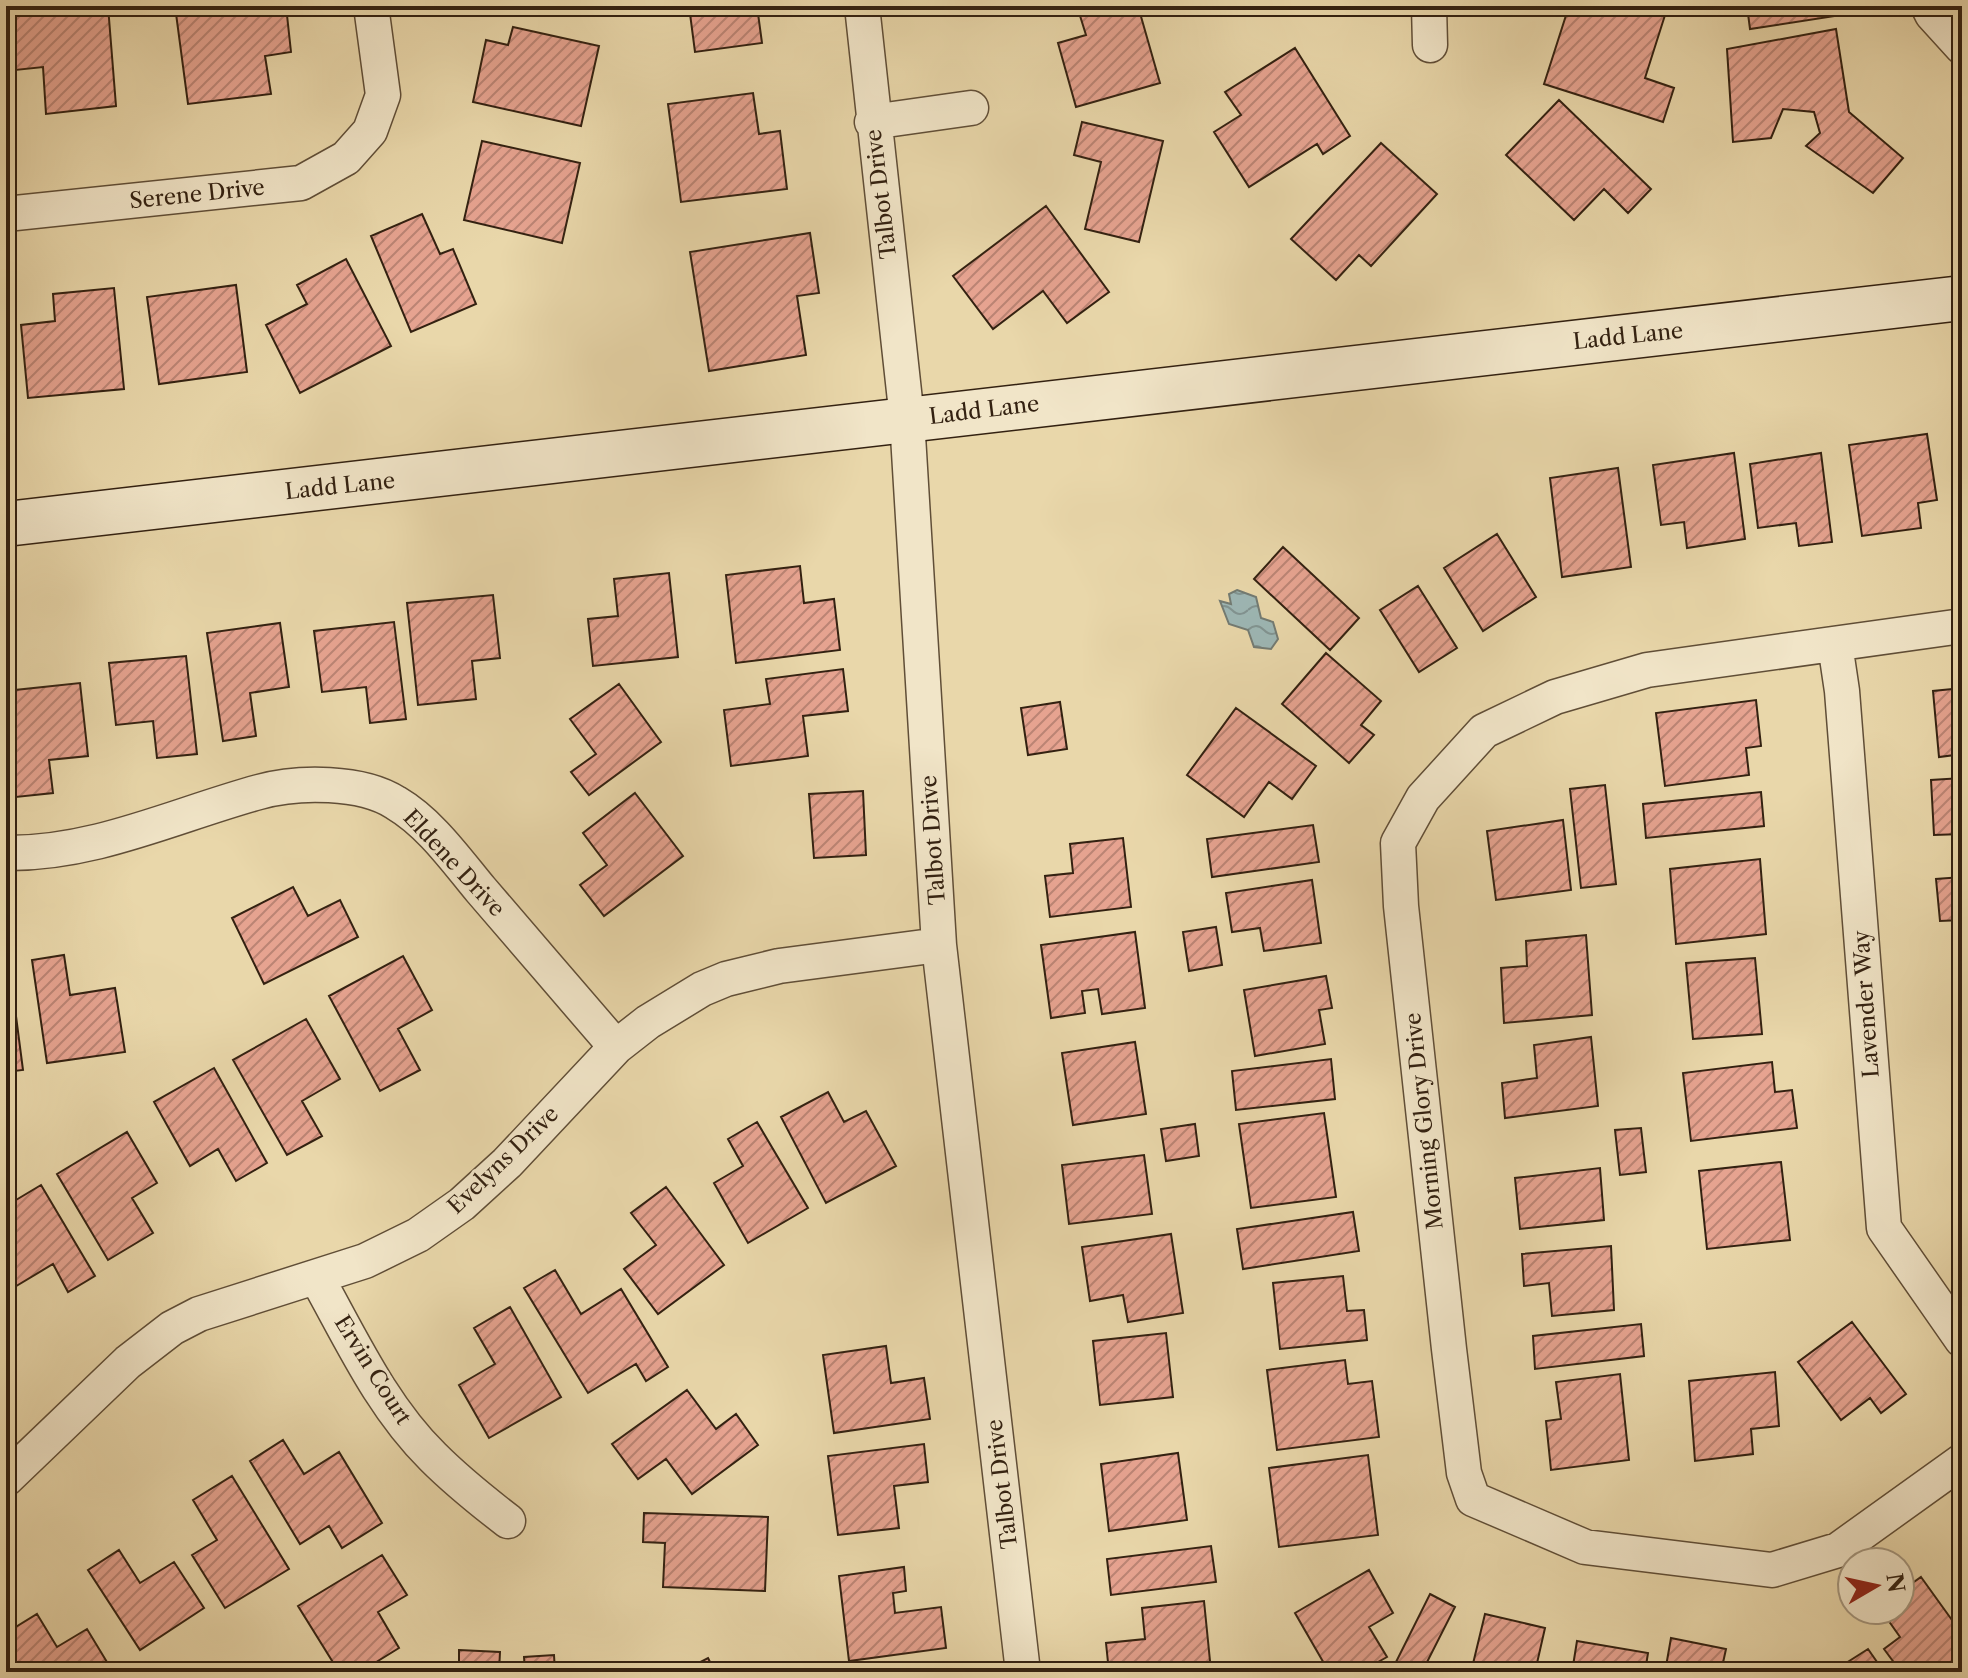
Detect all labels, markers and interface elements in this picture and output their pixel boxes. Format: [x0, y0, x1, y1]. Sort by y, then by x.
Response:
street label: Talbot Drive [860, 128, 902, 260]
street label: Serene Drive [128, 173, 266, 215]
street label: Ladd Lane [1572, 317, 1684, 355]
street label: Ladd Lane [927, 390, 1041, 430]
street label: Ladd Lane [284, 467, 396, 505]
street label: Talbot Drive [915, 774, 951, 906]
street label: Eldene Drive [398, 804, 510, 922]
street label: Lavender Way [1847, 929, 1885, 1079]
street label: Morning Glory Drive [1399, 1011, 1449, 1231]
street label: Evelyns Drive [442, 1100, 564, 1220]
street label: Ervin Court [329, 1310, 417, 1430]
street label: Talbot Drive [981, 1418, 1023, 1550]
north arrow [1836, 1546, 1916, 1626]
text: N [1880, 1571, 1910, 1595]

